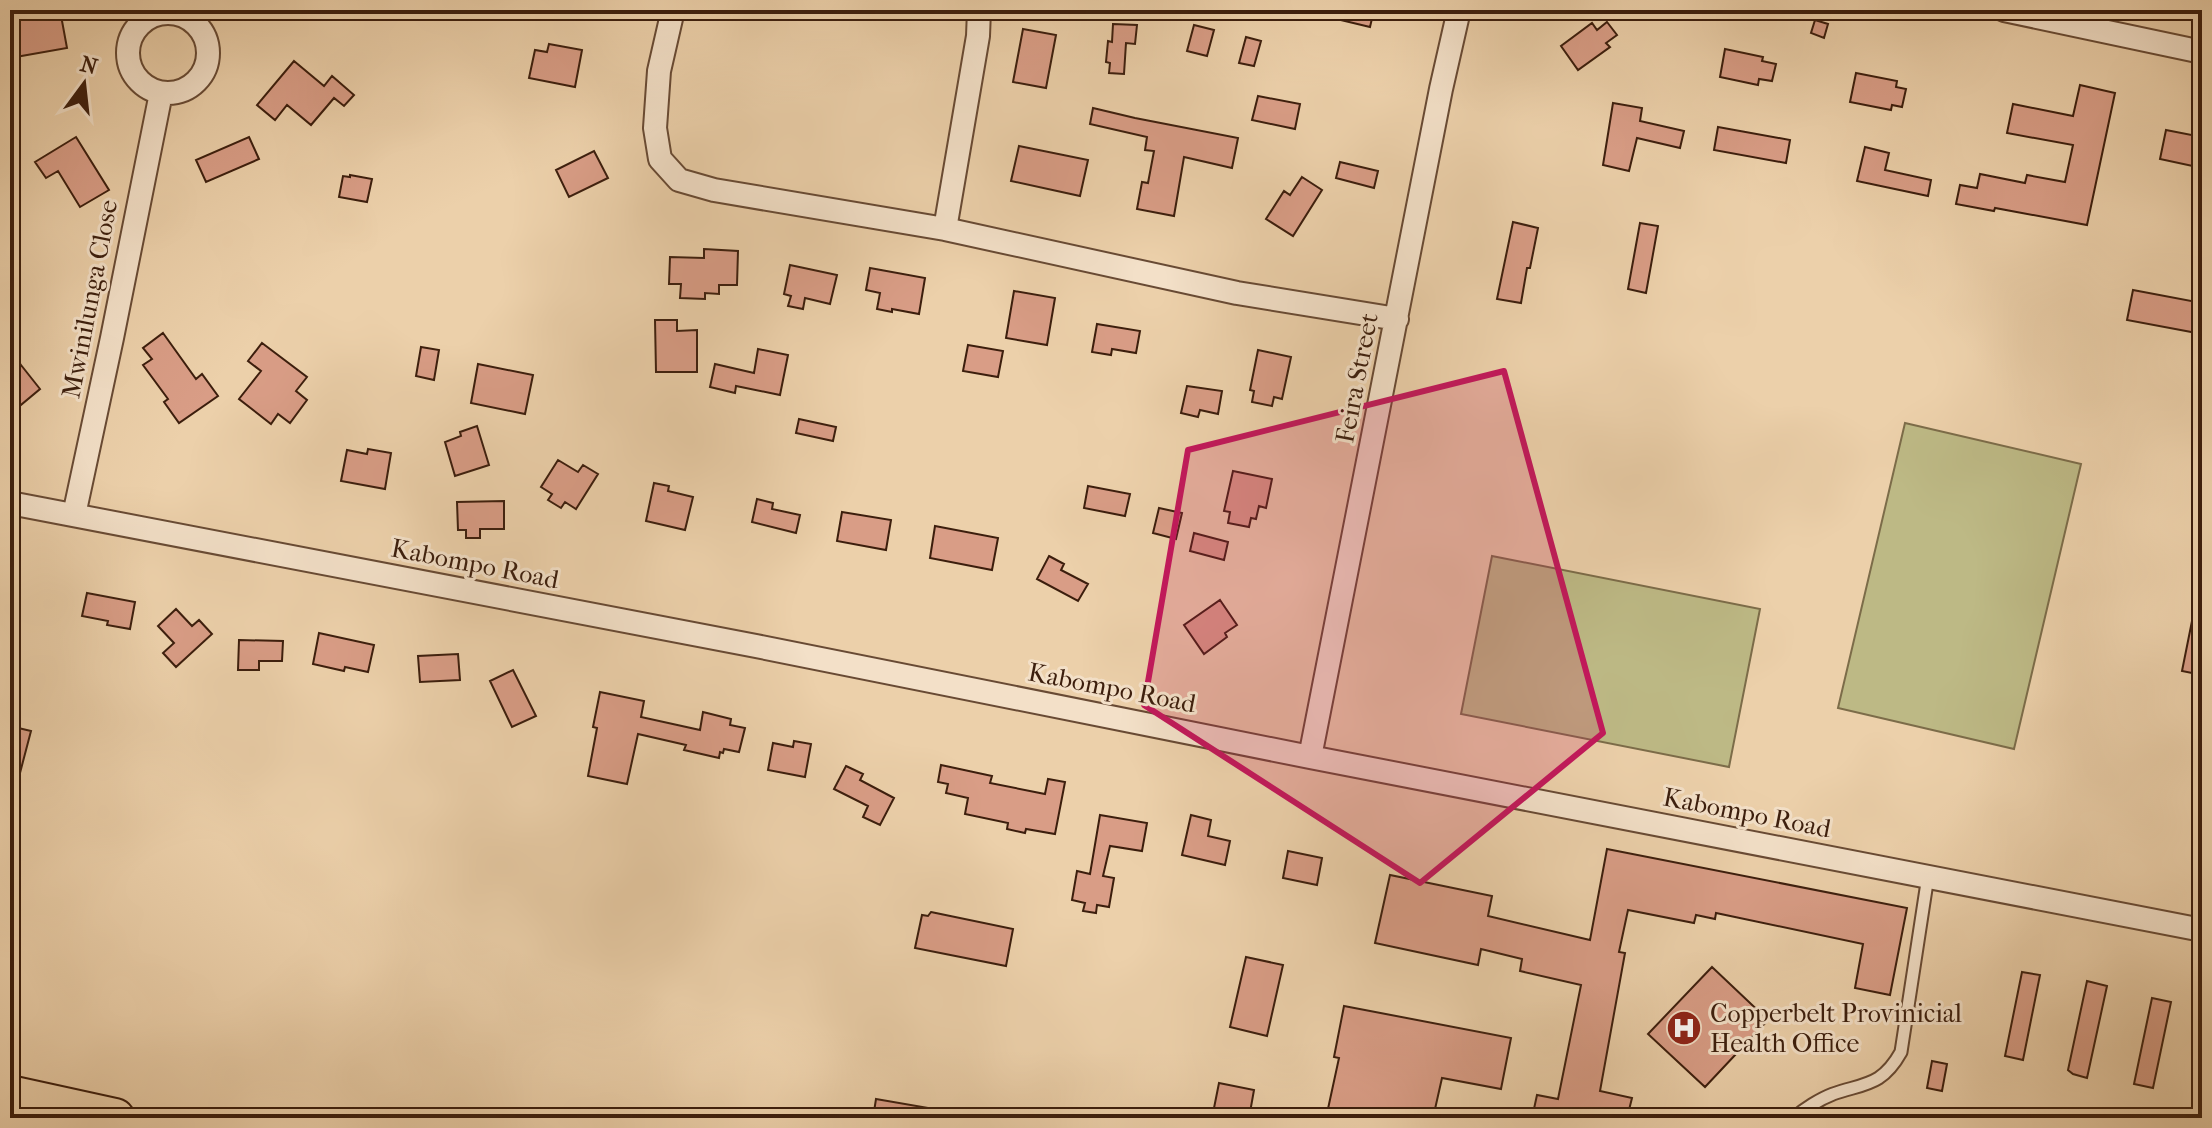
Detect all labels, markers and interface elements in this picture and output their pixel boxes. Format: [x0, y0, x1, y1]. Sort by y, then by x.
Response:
north arrow [44, 44, 124, 124]
text: N [77, 51, 101, 80]
street label: Mwinilunga Close [56, 197, 124, 401]
street label: Feira Street [1329, 310, 1385, 446]
street label: Kabompo Road [388, 533, 562, 596]
street label: Kabompo Road [1025, 657, 1199, 720]
street label: Kabompo Road [1660, 782, 1834, 845]
place label: Copperbelt Provinicial Health Office [1710, 998, 1962, 1059]
hospital icon: Copperbelt Provinicial Health Office [1665, 1009, 1703, 1047]

